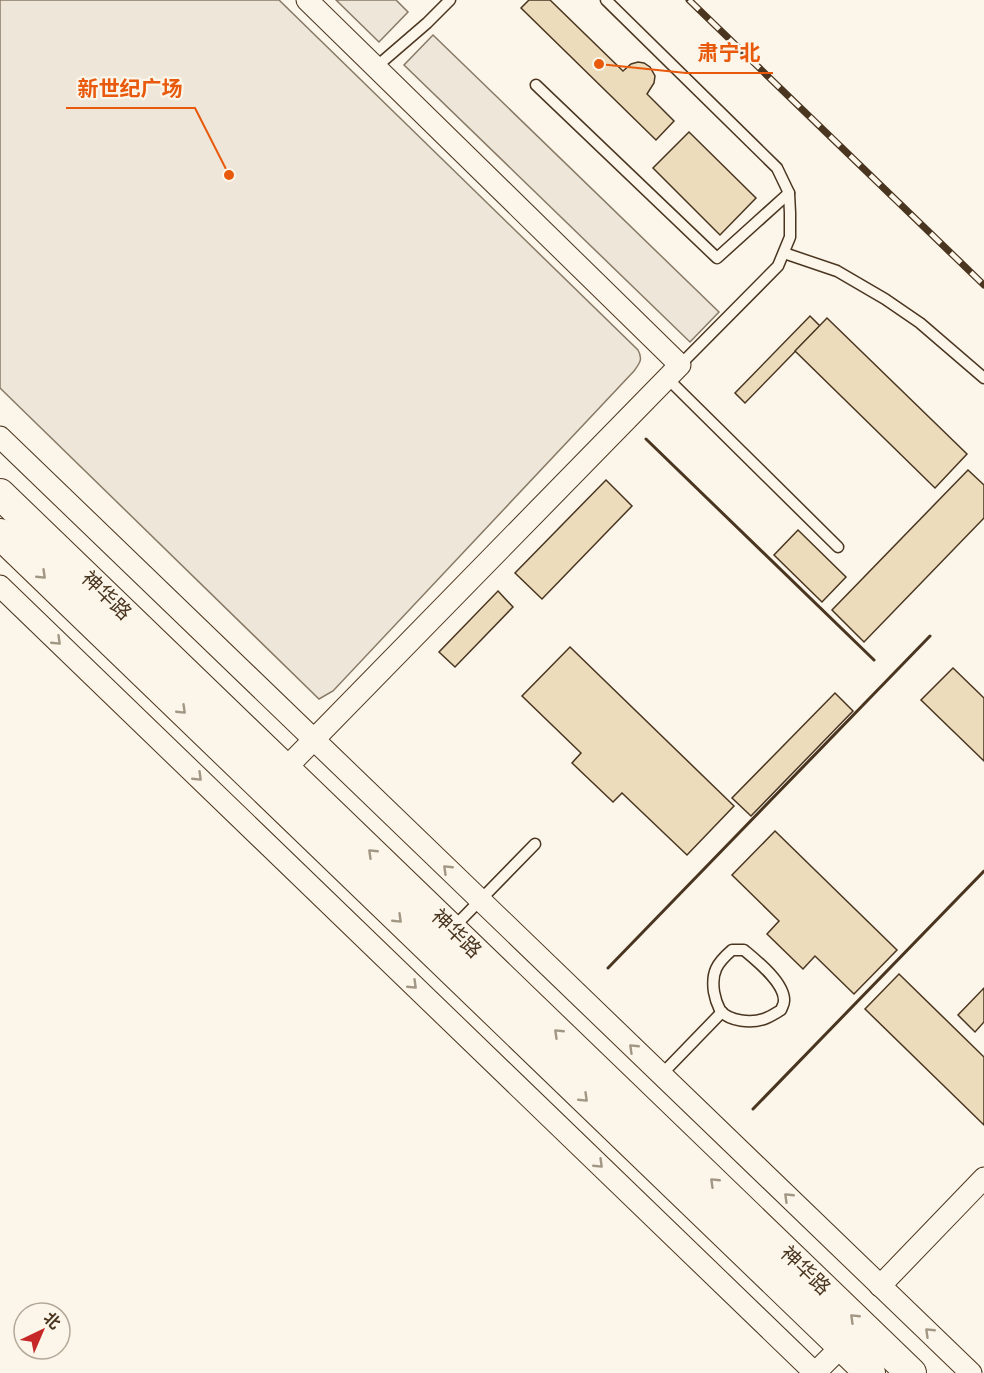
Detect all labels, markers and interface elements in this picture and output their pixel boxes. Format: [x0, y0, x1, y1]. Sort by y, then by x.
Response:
callout: 肃宁北 [686, 34, 773, 73]
text: 肃宁北 [698, 41, 761, 66]
callout: 新世纪广场 [66, 69, 195, 108]
text: 新世纪广场 [78, 77, 183, 102]
street label: 神华路 [76, 567, 136, 625]
one-way arrow [36, 568, 46, 579]
one-way arrow [50, 634, 61, 645]
one-way arrow [175, 703, 186, 714]
one-way arrow [190, 769, 201, 780]
one-way arrow [369, 850, 380, 861]
one-way arrow [443, 865, 454, 876]
street label: 神华路 [426, 905, 486, 963]
one-way arrow [391, 911, 402, 922]
one-way arrow [407, 978, 417, 989]
one-way arrow [555, 1029, 566, 1040]
one-way arrow [629, 1044, 640, 1055]
one-way arrow [577, 1090, 588, 1101]
one-way arrow [592, 1157, 603, 1168]
one-way arrow [710, 1179, 721, 1190]
one-way arrow [785, 1194, 796, 1205]
street label: 神华路 [775, 1242, 835, 1300]
north arrow [12, 1301, 72, 1361]
text: 北 [39, 1308, 64, 1334]
one-way arrow [850, 1314, 861, 1325]
one-way arrow [925, 1329, 936, 1340]

